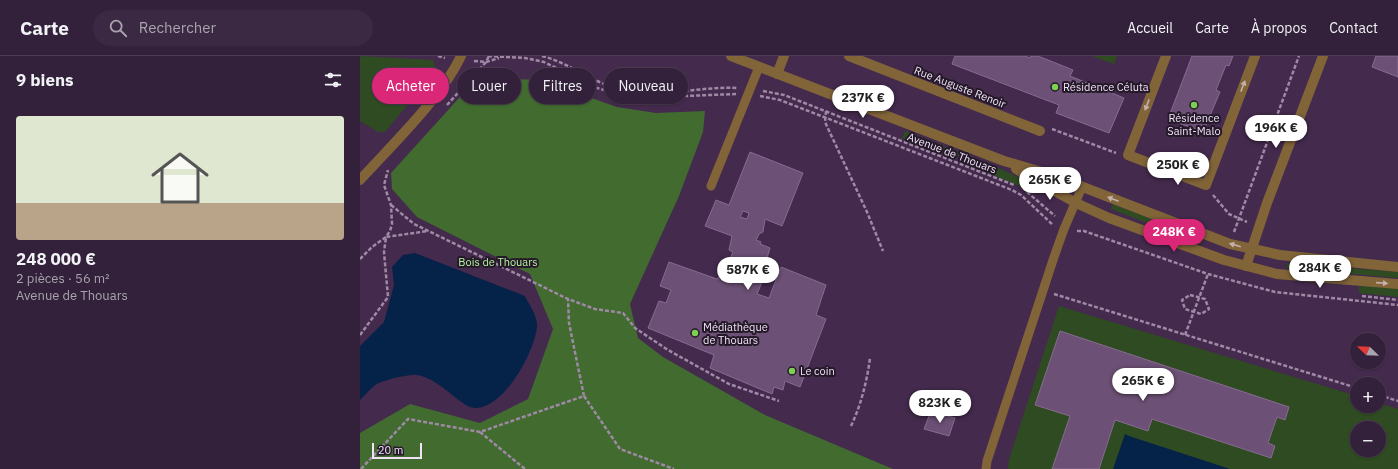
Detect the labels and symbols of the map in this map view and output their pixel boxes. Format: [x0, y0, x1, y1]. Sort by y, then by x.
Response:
street label: Rue Auguste Renoir [912, 63, 1008, 111]
place label: Résidence Céluta [1063, 80, 1149, 94]
one-way arrow [1241, 80, 1247, 92]
marker: Résidence Céluta [1050, 82, 1060, 92]
pin: 237K € [830, 85, 896, 119]
one-way arrow [1144, 100, 1150, 112]
marker: Résidence Saint-Malo [1189, 100, 1199, 110]
place label: Résidence Saint-Malo [1167, 111, 1221, 138]
pin: 196K € [1243, 115, 1309, 149]
street label: Avenue de Thouars [905, 130, 999, 176]
pin: 250K € [1145, 152, 1211, 186]
pin: 265K € [1017, 167, 1083, 201]
one-way arrow [1108, 196, 1119, 202]
pin: 248K € [1141, 219, 1207, 253]
one-way arrow [1228, 242, 1240, 248]
park label: Bois de Thouars [458, 255, 538, 269]
pin: 284K € [1287, 255, 1353, 289]
pin: 587K € [715, 257, 781, 291]
one-way arrow [1376, 279, 1388, 286]
place label: Médiathèque de Thouars [703, 320, 768, 347]
marker: Médiathèque de Thouars [690, 328, 700, 338]
north arrow [1350, 333, 1386, 369]
place label: Le coin [800, 364, 835, 378]
marker: Le coin [787, 366, 797, 376]
pin: 265K € [1110, 368, 1176, 402]
pin: 823K € [907, 390, 973, 424]
scale bar [372, 441, 422, 460]

